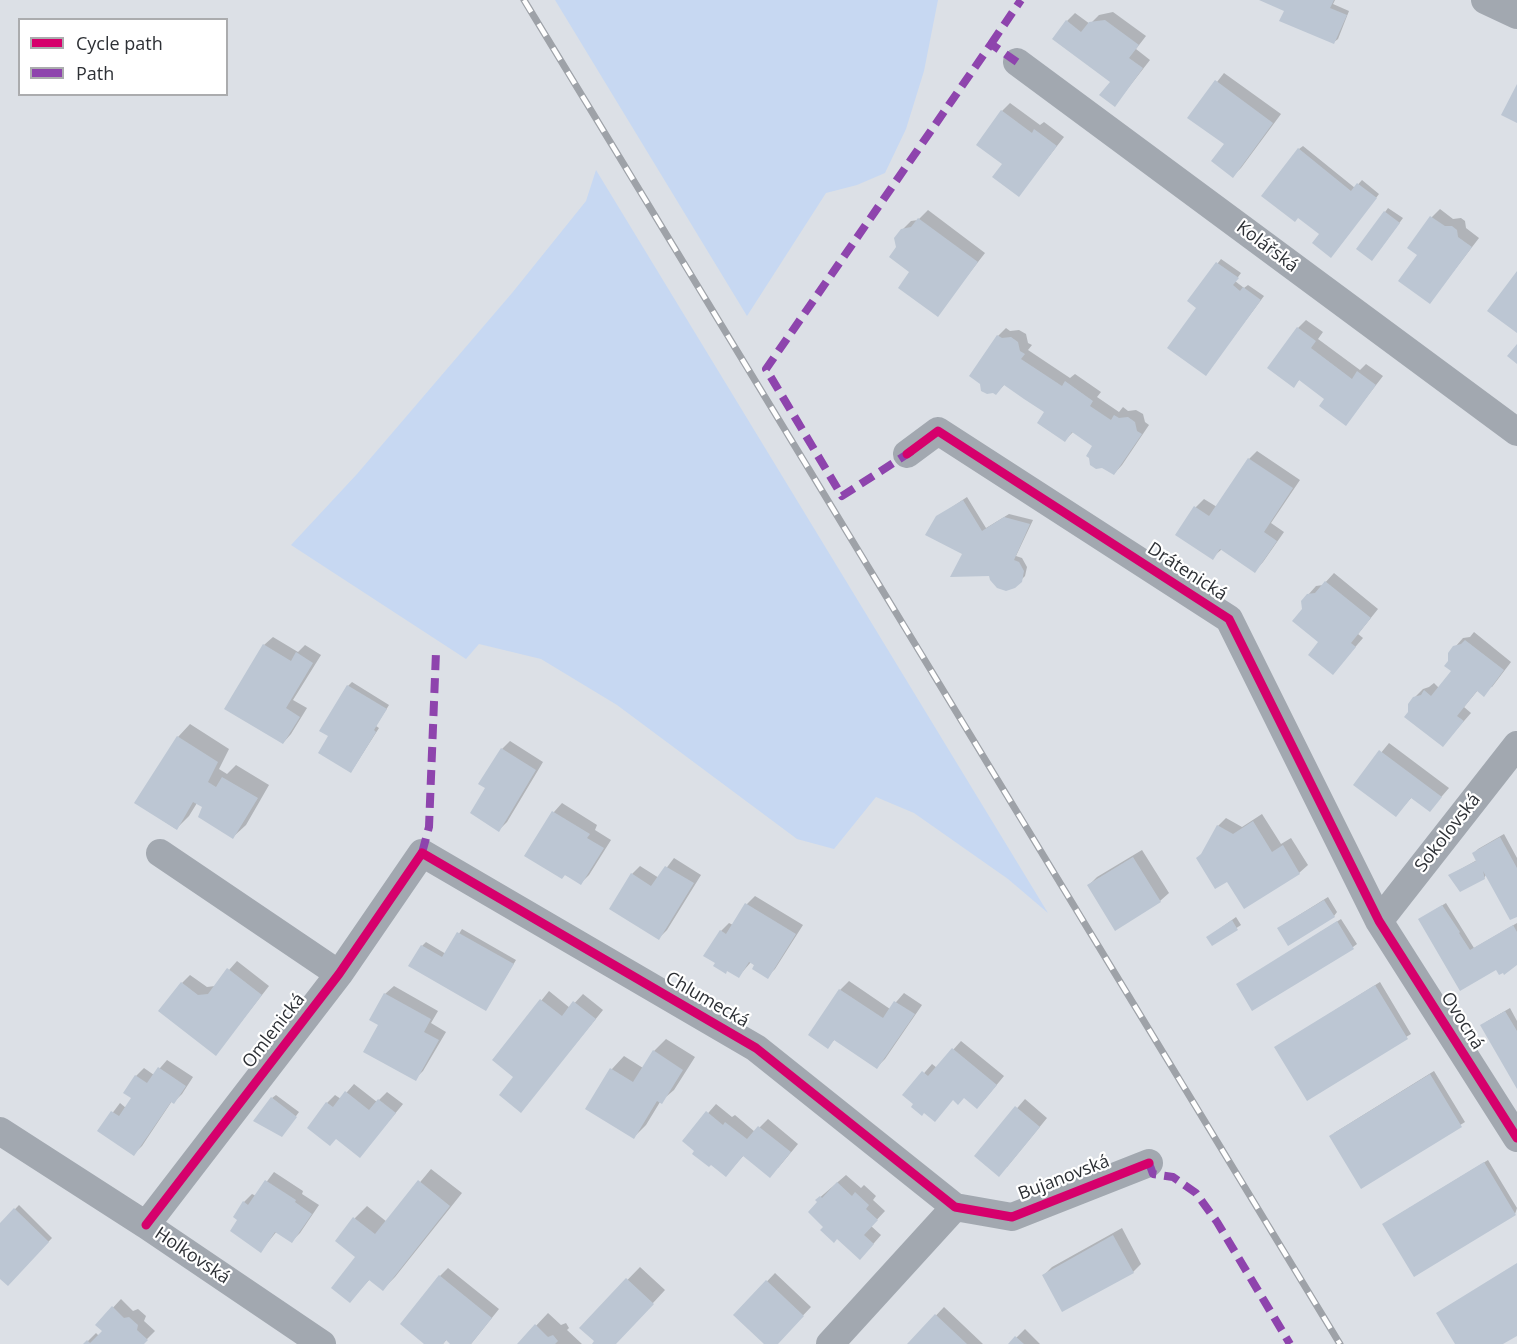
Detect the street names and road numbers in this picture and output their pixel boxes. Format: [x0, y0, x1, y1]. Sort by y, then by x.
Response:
street label: Kolářská [1232, 217, 1302, 277]
street label: Drátenická [1143, 538, 1231, 606]
street label: Sokolovská [1411, 790, 1485, 876]
street label: Chlumecká [661, 967, 753, 1033]
street label: Ovocná [1436, 988, 1488, 1054]
street label: Omlenická [238, 989, 310, 1073]
street label: Bujanovská [1015, 1151, 1113, 1205]
street label: Holkovská [150, 1223, 234, 1289]

